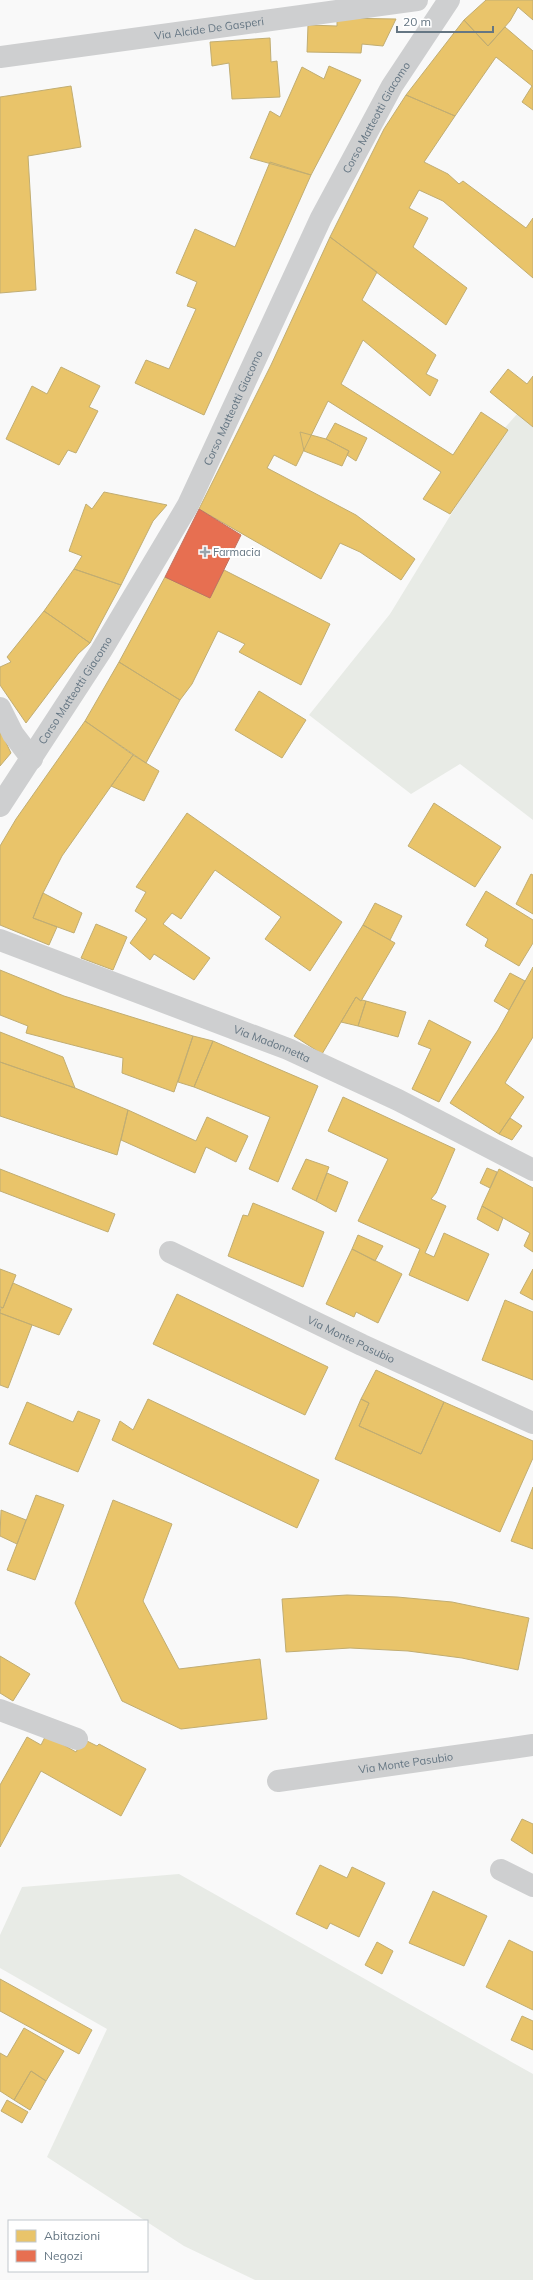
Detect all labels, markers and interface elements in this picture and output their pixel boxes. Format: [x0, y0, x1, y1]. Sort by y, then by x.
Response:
scale bar [397, 8, 493, 34]
street label: Via Alcide De Gasperi [153, 14, 265, 43]
text: 20 m [403, 14, 431, 29]
street label: Corso Matteotti Giacomo [339, 59, 413, 176]
street label: Corso Matteotti Giacomo [200, 348, 266, 468]
place label: Farmacia [213, 545, 260, 559]
marker: Farmacia [200, 547, 210, 557]
street label: Corso Matteotti Giacomo [35, 634, 115, 747]
street label: Via Madonnetta [231, 1022, 313, 1065]
street label: Via Monte Pasubio [305, 1313, 397, 1366]
street label: Via Monte Pasubio [357, 1749, 454, 1777]
legend [8, 2220, 148, 2272]
text: Abitazioni [44, 2228, 100, 2243]
text: Negozi [44, 2248, 83, 2263]

